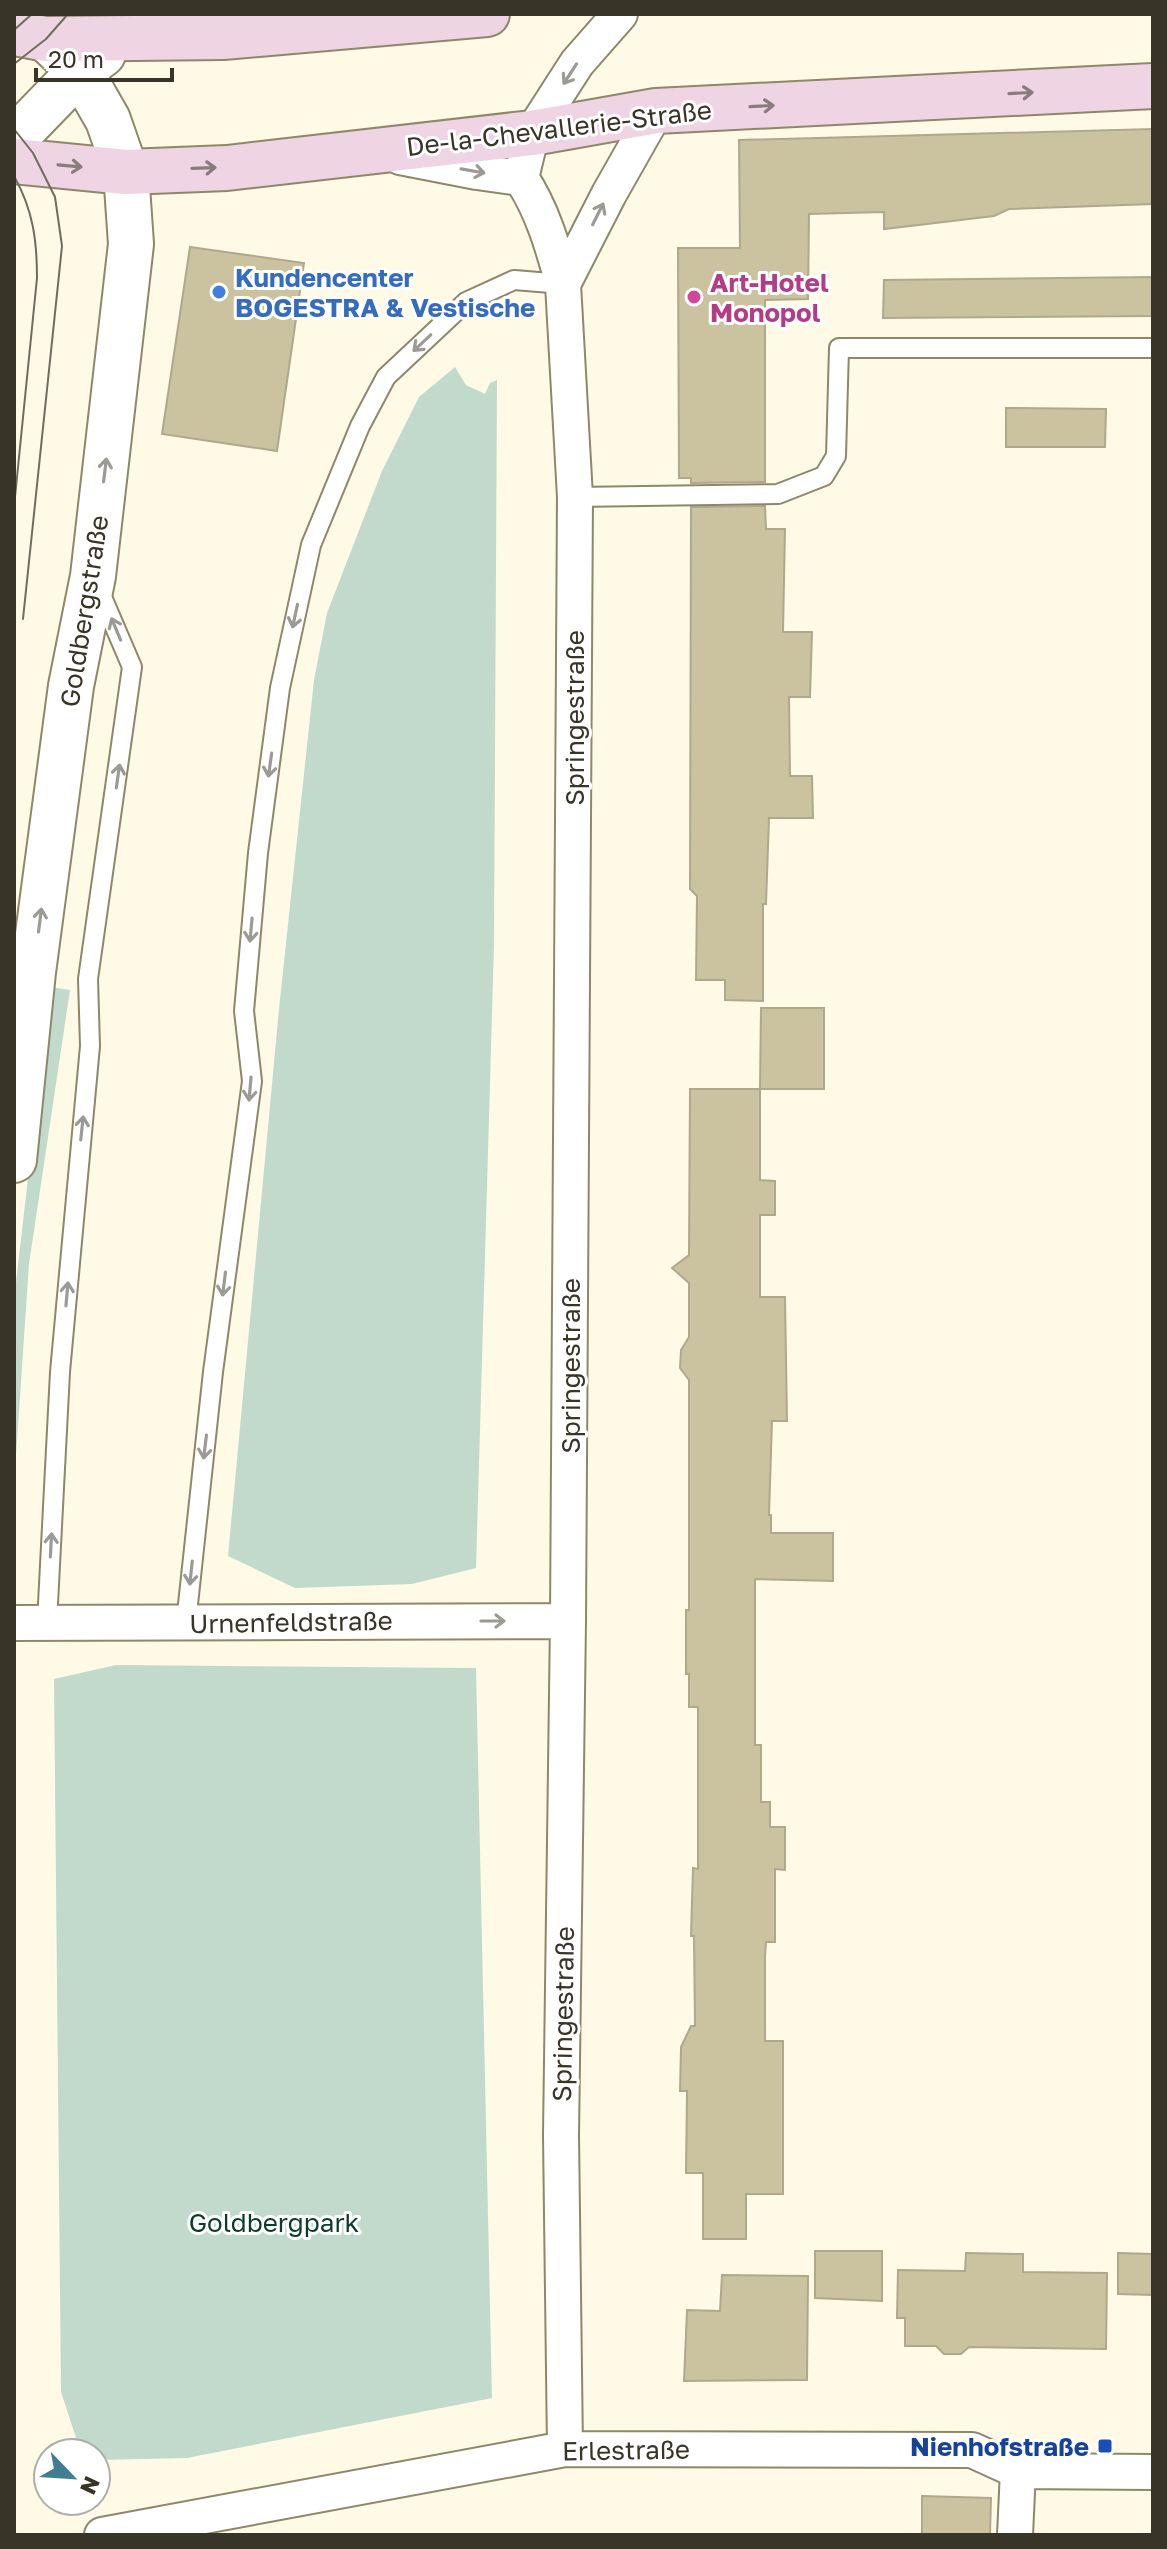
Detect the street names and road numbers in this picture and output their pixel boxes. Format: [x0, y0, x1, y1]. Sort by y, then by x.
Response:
street label: De-la-Chevallerie-Straße [404, 94, 714, 162]
street label: Goldbergstraße [54, 513, 114, 709]
street label: Springestraße [559, 630, 590, 806]
street label: Springestraße [555, 1278, 586, 1454]
street label: Urnenfeldstraße [189, 1605, 393, 1639]
street label: Springestraße [546, 1926, 580, 2102]
street label: Erlestraße [562, 2433, 690, 2467]

